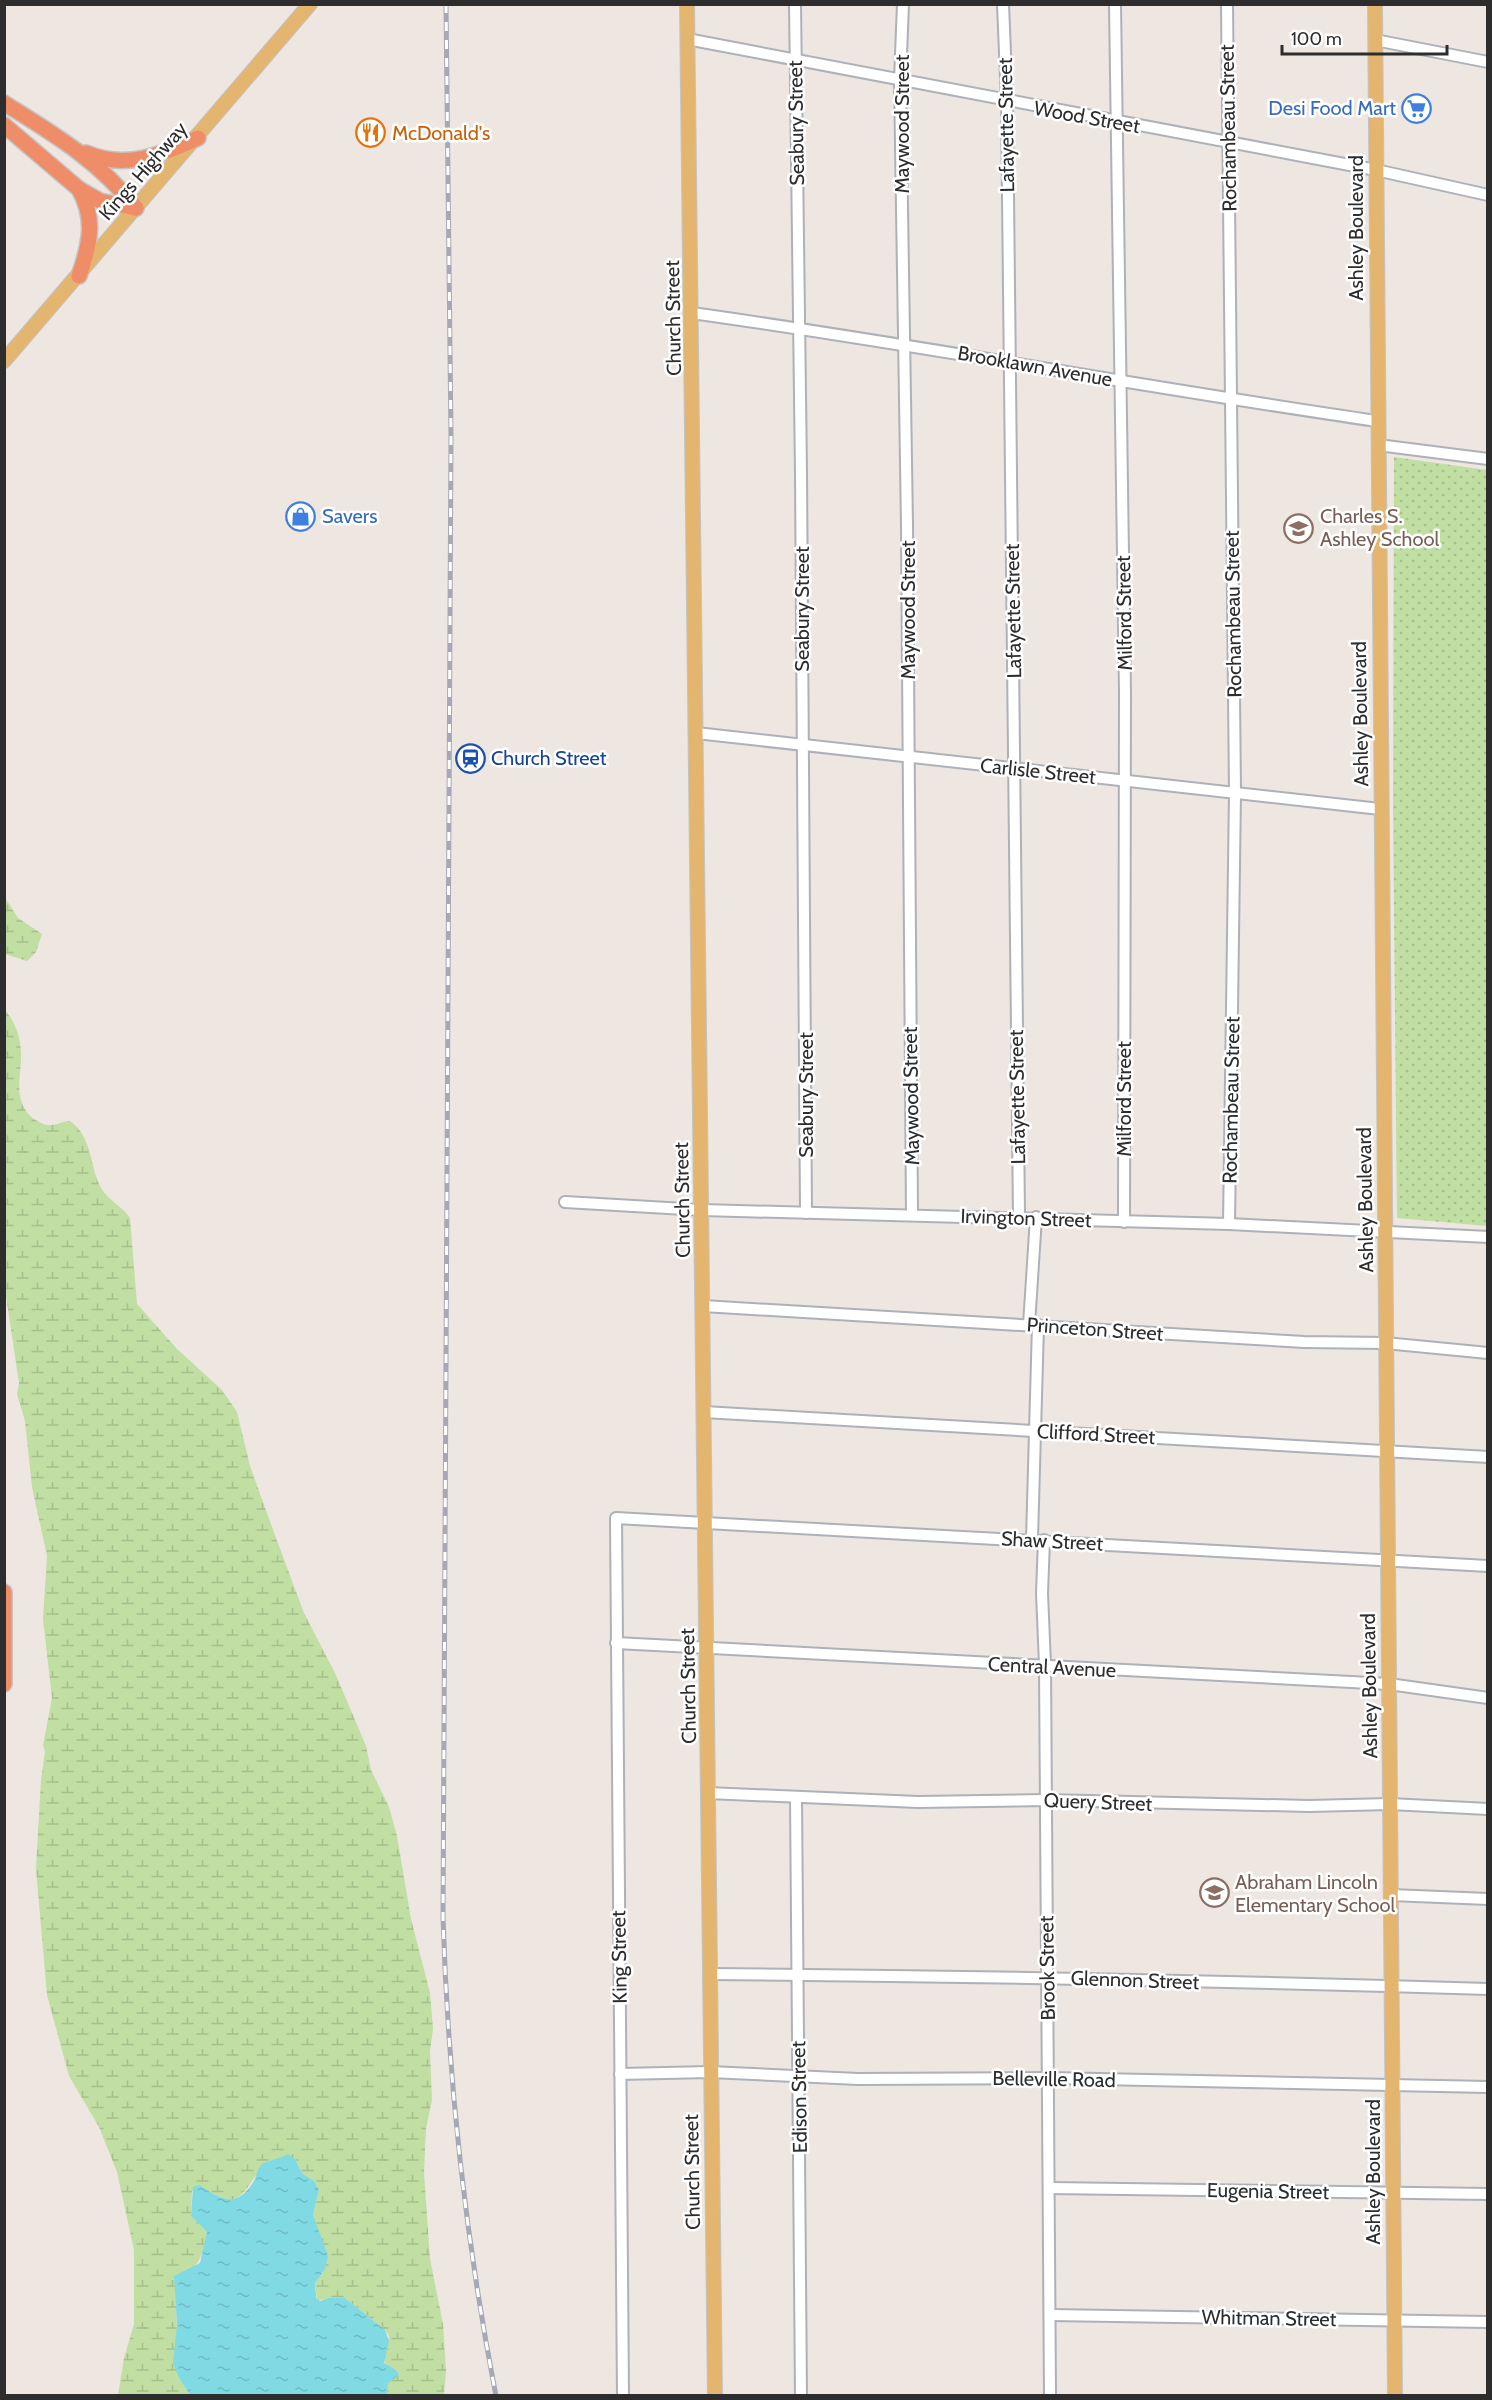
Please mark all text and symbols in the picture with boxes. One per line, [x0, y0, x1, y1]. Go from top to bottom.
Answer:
scale bar [1282, 18, 1447, 56]
text: 100 m [1291, 28, 1342, 50]
street label: Rochambeau Street [1215, 44, 1241, 212]
street label: Maywood Street [890, 54, 914, 193]
street label: Lafayette Street [993, 57, 1019, 193]
street label: Seabury Street [783, 60, 809, 186]
supermarket icon: Desi Food Mart [1401, 92, 1433, 124]
street label: Wood Street [1032, 96, 1142, 138]
place label: Desi Food Mart [1268, 96, 1396, 120]
street label: Kings Highway [94, 117, 192, 225]
restaurant icon: McDonald's [355, 117, 387, 149]
place label: McDonald's [392, 121, 490, 145]
street label: Ashley Boulevard [1344, 155, 1368, 301]
street label: Church Street [660, 260, 686, 376]
street label: Brooklawn Avenue [956, 341, 1114, 391]
shop icon: Savers [285, 500, 317, 532]
place label: Savers [322, 504, 377, 528]
place label: Charles S. Ashley School [1320, 504, 1439, 551]
school or university icon: Charles S. Ashley School [1283, 512, 1315, 544]
street label: Rochambeau Street [1220, 530, 1246, 698]
street label: Maywood Street [896, 540, 920, 679]
street label: Lafayette Street [1000, 543, 1026, 679]
street label: Seabury Street [790, 546, 814, 672]
street label: Milford Street [1111, 555, 1137, 671]
street label: Ashley Boulevard [1347, 641, 1373, 787]
station icon: Church Street [454, 742, 486, 774]
place label: Church Street [491, 746, 607, 770]
street label: Carlisle Street [979, 753, 1097, 789]
street label: Rochambeau Street [1218, 1016, 1244, 1184]
street label: Maywood Street [898, 1026, 924, 1166]
street label: Lafayette Street [1004, 1029, 1030, 1165]
street label: Seabury Street [794, 1032, 818, 1158]
street label: Milford Street [1112, 1041, 1136, 1157]
street label: Ashley Boulevard [1352, 1127, 1378, 1273]
street label: Church Street [669, 1142, 695, 1258]
street label: Irvington Street [960, 1204, 1092, 1232]
street label: Princeton Street [1026, 1312, 1164, 1346]
street label: Clifford Street [1036, 1419, 1156, 1449]
street label: Shaw Street [1000, 1526, 1104, 1556]
street label: Ashley Boulevard [1356, 1613, 1382, 1759]
street label: Church Street [675, 1628, 701, 1744]
street label: Central Avenue [987, 1652, 1117, 1682]
street label: Query Street [1043, 1788, 1153, 1816]
place label: Abraham Lincoln Elementary School [1235, 1870, 1396, 1917]
school or university icon: Abraham Lincoln Elementary School [1198, 1877, 1230, 1909]
street label: King Street [606, 1910, 632, 2004]
street label: Brook Street [1034, 1915, 1060, 2021]
street label: Glennon Street [1070, 1966, 1200, 1994]
street label: Edison Street [786, 2040, 812, 2153]
street label: Belleville Road [992, 2066, 1116, 2092]
street label: Ashley Boulevard [1361, 2099, 1385, 2245]
street label: Church Street [679, 2114, 705, 2230]
street label: Eugenia Street [1207, 2178, 1330, 2204]
street label: Whitman Street [1201, 2305, 1337, 2331]

